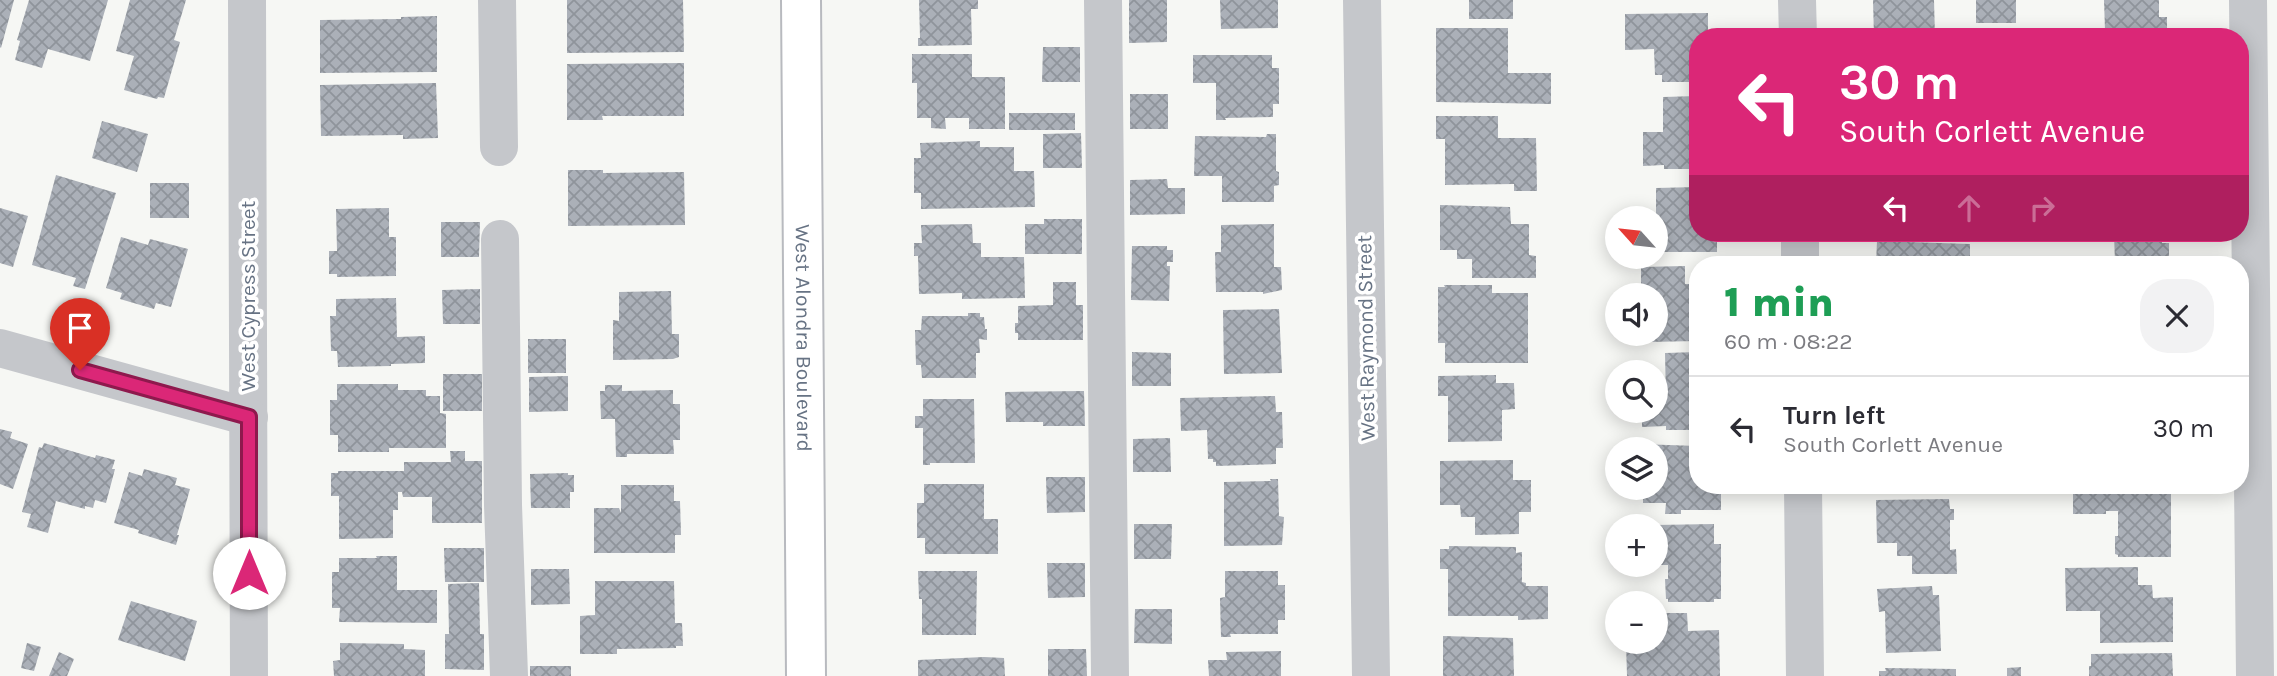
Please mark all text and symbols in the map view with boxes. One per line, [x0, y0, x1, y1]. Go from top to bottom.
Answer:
text: 30 m [1839, 54, 1959, 111]
icon: left [1724, 56, 1815, 147]
text: South Corlett Avenue [1839, 113, 2145, 150]
icon: left [1877, 189, 1915, 227]
icon: ahead [1950, 189, 1988, 227]
icon: right [2023, 189, 2061, 227]
street label: West Cypress Street [236, 200, 260, 391]
north arrow [1605, 206, 1668, 270]
map controls [1605, 206, 1668, 654]
street label: West Alondra Boulevard [791, 224, 816, 452]
street label: West Raymond Street [1352, 235, 1380, 441]
text: 1 min [1724, 277, 1834, 327]
button: close [2140, 279, 2214, 353]
button: sound [1605, 283, 1668, 346]
pin [50, 298, 110, 370]
icon: arrive [61, 309, 99, 347]
text: 60 m · 08:22 [1724, 328, 1853, 355]
button: search [1605, 360, 1668, 423]
text: Turn left [1783, 400, 1885, 431]
icon: left [1724, 410, 1762, 448]
text: 30 m [2153, 413, 2214, 444]
text: South Corlett Avenue [1783, 431, 2003, 458]
button: layers [1605, 437, 1668, 500]
button: + [1605, 514, 1668, 577]
position arrow [212, 536, 286, 610]
button: − [1605, 591, 1668, 654]

